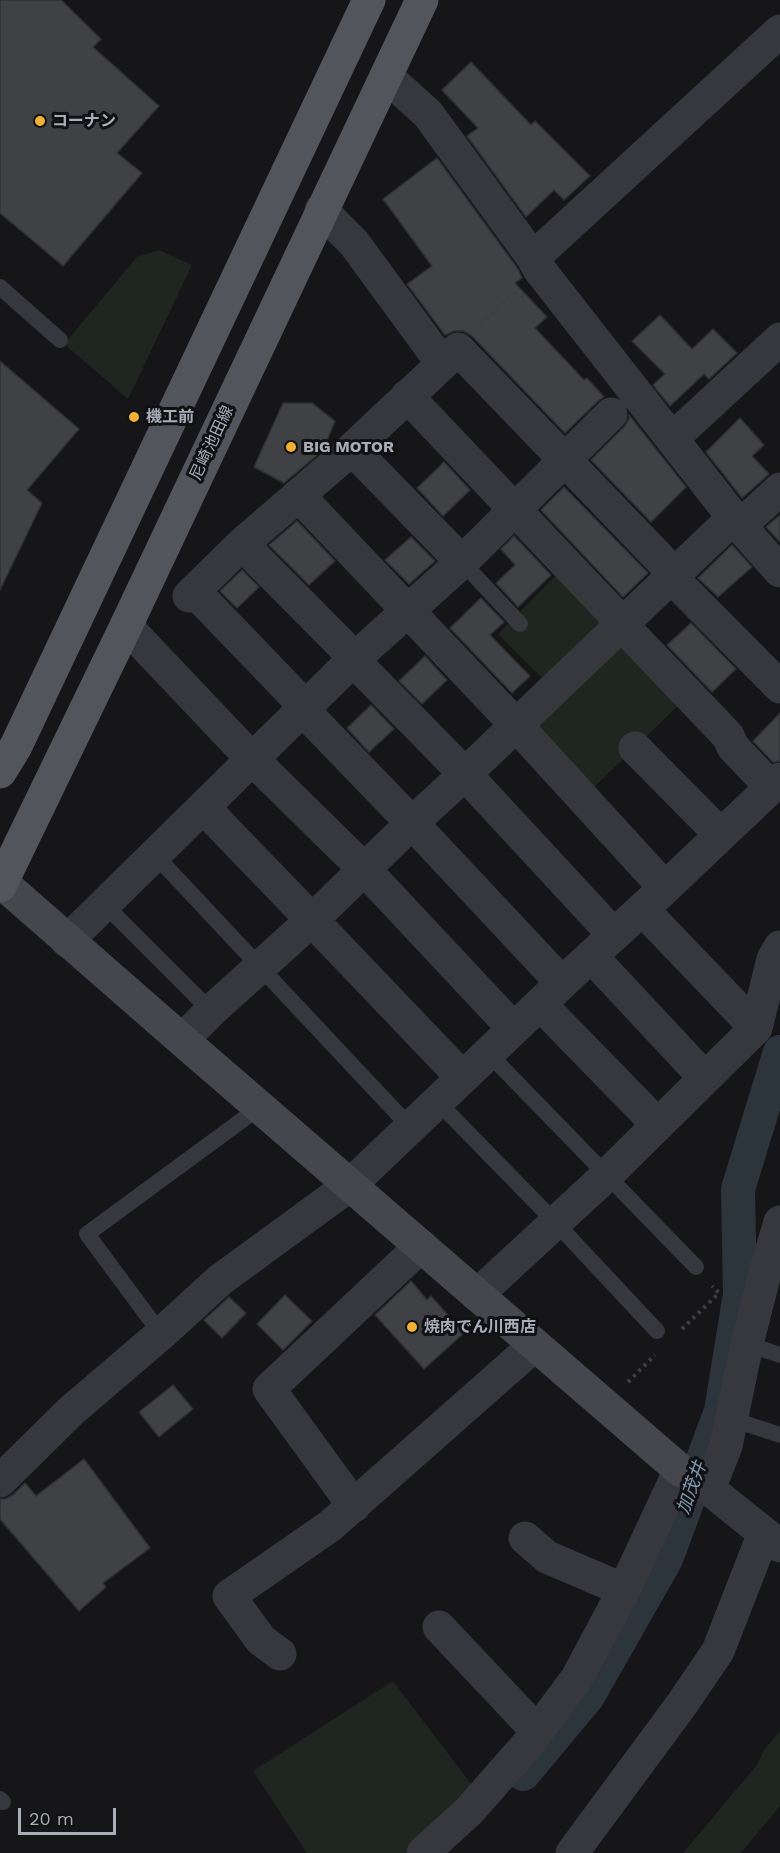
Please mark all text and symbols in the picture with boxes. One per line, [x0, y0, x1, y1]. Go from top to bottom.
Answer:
place label: コーナン [52, 111, 116, 131]
marker: コーナン [33, 114, 47, 128]
street label: 尼崎池田線 [186, 403, 238, 483]
place label: 機工前 [146, 407, 194, 427]
marker: 機工前 [127, 410, 141, 424]
place label: BIG MOTOR [303, 437, 394, 457]
marker: BIG MOTOR [284, 440, 298, 454]
place label: 焼肉でん川西店 [424, 1317, 536, 1337]
marker: 焼肉でん川西店 [405, 1320, 419, 1334]
water label: 加茂井 [673, 1459, 711, 1517]
scale bar [21, 1796, 118, 1834]
text: 20 m [29, 1808, 74, 1829]

